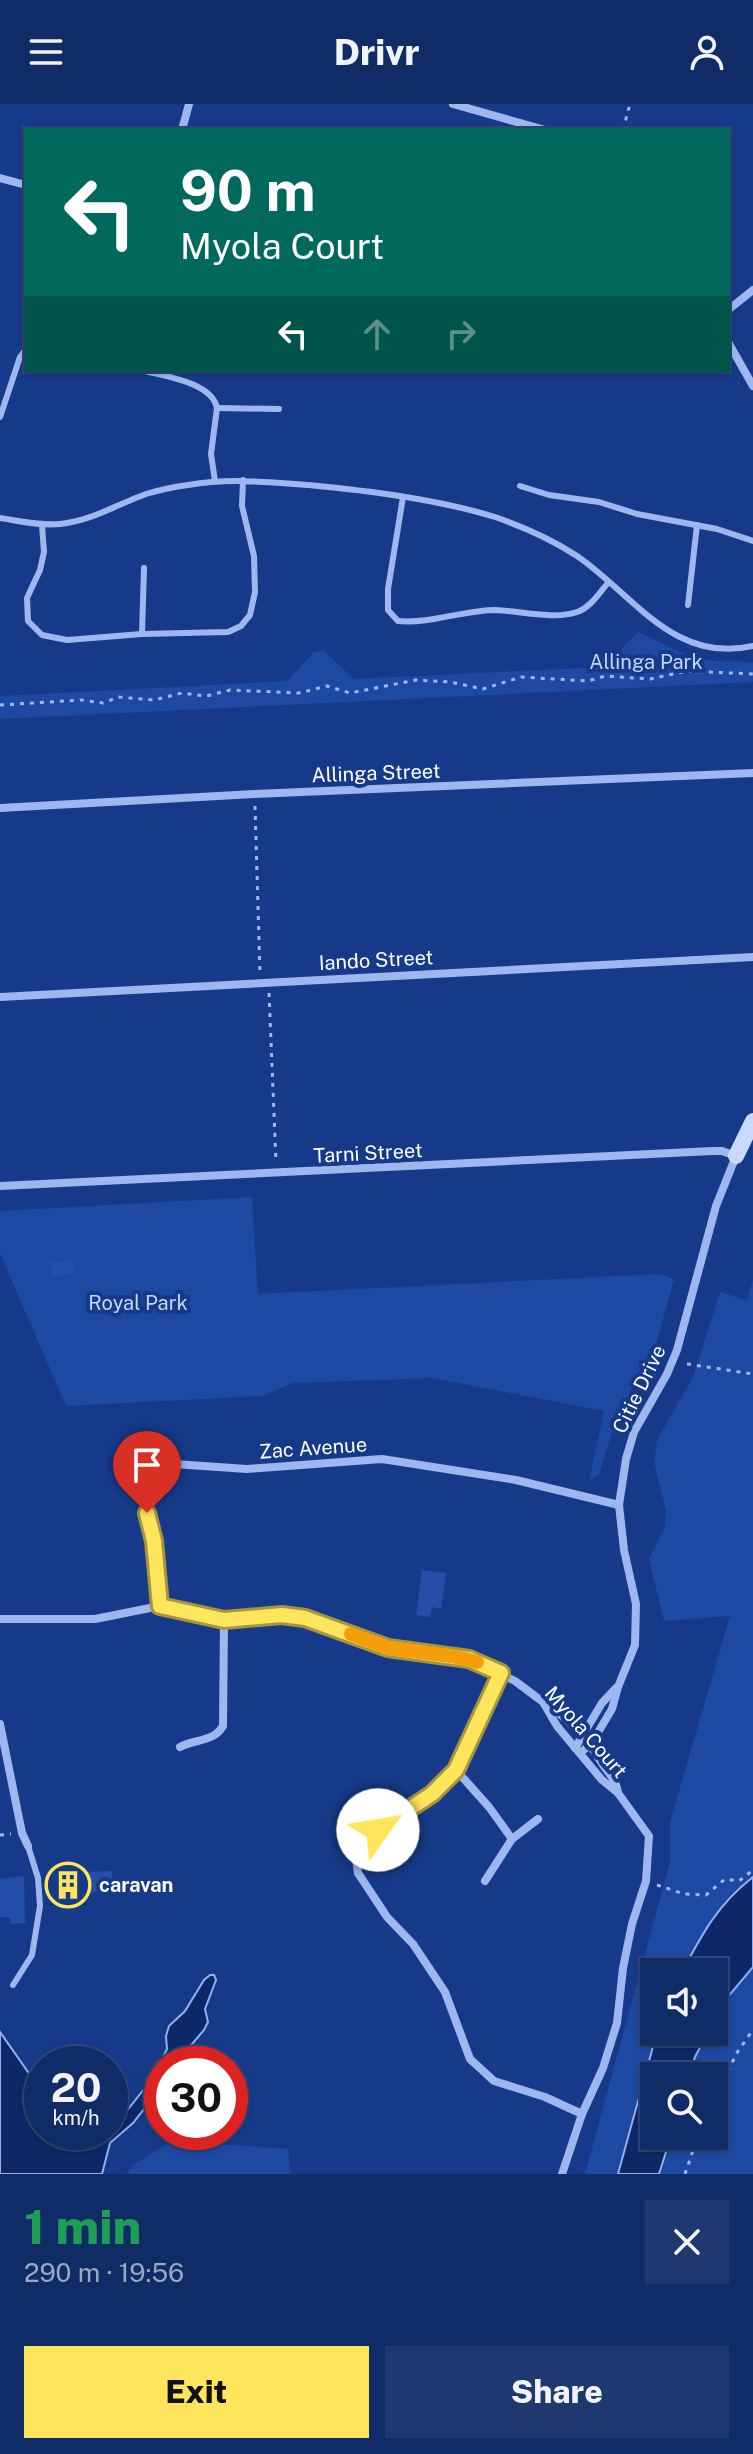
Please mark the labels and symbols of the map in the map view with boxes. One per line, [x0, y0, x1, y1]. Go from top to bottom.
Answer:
park label: Allinga Park [589, 650, 703, 674]
street label: Allinga Street [311, 759, 441, 787]
street label: Iando Street [318, 945, 434, 975]
street label: Tarni Street [313, 1138, 423, 1168]
park label: Royal Park [88, 1291, 188, 1315]
street label: Citie Drive [607, 1341, 671, 1437]
pin [113, 1431, 181, 1513]
street label: Zac Avenue [258, 1432, 368, 1464]
street label: Myola Court [540, 1681, 632, 1783]
position arrow [336, 1788, 420, 1872]
building icon: caravan [44, 1861, 92, 1909]
place label: caravan [99, 1873, 173, 1897]
speed limit sign: 30 [144, 2046, 248, 2150]

